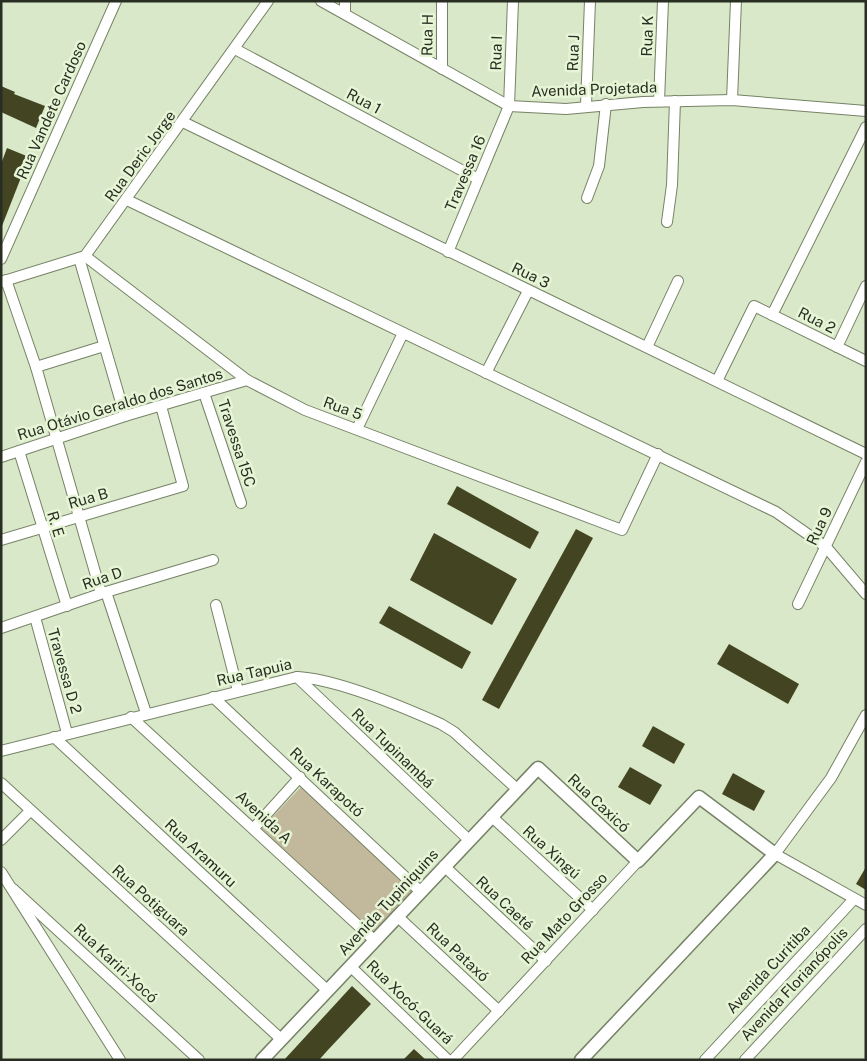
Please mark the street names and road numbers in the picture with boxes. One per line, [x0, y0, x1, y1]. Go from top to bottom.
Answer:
street label: Rua H [418, 14, 436, 56]
street label: Rua K [638, 15, 656, 57]
street label: Rua J [564, 34, 582, 72]
street label: Rua I [487, 35, 505, 71]
street label: Rua Vandete Cardoso [13, 38, 89, 182]
street label: Avenida Projetada [531, 78, 657, 100]
street label: Rua 1 [344, 85, 384, 117]
street label: Rua Deric Jorge [101, 107, 179, 205]
street label: Travessa 16 [441, 133, 489, 213]
street label: Rua 3 [509, 259, 553, 291]
street label: Rua 2 [795, 303, 839, 337]
street label: Rua Otávio Geraldo dos Santos [15, 365, 225, 443]
street label: Rua 5 [321, 393, 365, 423]
street label: Travessa 15C [215, 397, 259, 489]
street label: Rua B [66, 484, 110, 512]
street label: Rua 9 [803, 504, 835, 548]
street label: R. E [44, 509, 68, 539]
street label: Rua D [80, 563, 124, 593]
street label: Travessa D 2 [45, 626, 85, 716]
street label: Rua Tapuia [215, 655, 293, 689]
street label: Rua Tupinambá [348, 705, 438, 791]
street label: Rua Karapotó [287, 744, 367, 820]
street label: Rua Caxicó [565, 770, 633, 836]
street label: Avenida A [233, 787, 295, 847]
street label: Rua Aramuru [162, 816, 240, 890]
street label: Rua Xingú [520, 822, 584, 882]
street label: Avenida Tupiniquins [335, 846, 441, 958]
street label: Rua Potiguara [109, 861, 193, 939]
street label: Rua Mato Grosso [517, 869, 611, 967]
street label: Rua Caeté [473, 872, 537, 934]
street label: Rua Pataxó [423, 919, 493, 985]
street label: Rua Kariri-Xocó [71, 920, 161, 1006]
street label: Avenida Curitiba [723, 921, 813, 1017]
street label: Avenida Florianópolis [737, 924, 851, 1044]
street label: Rua Xocó-Guará [363, 957, 457, 1047]

